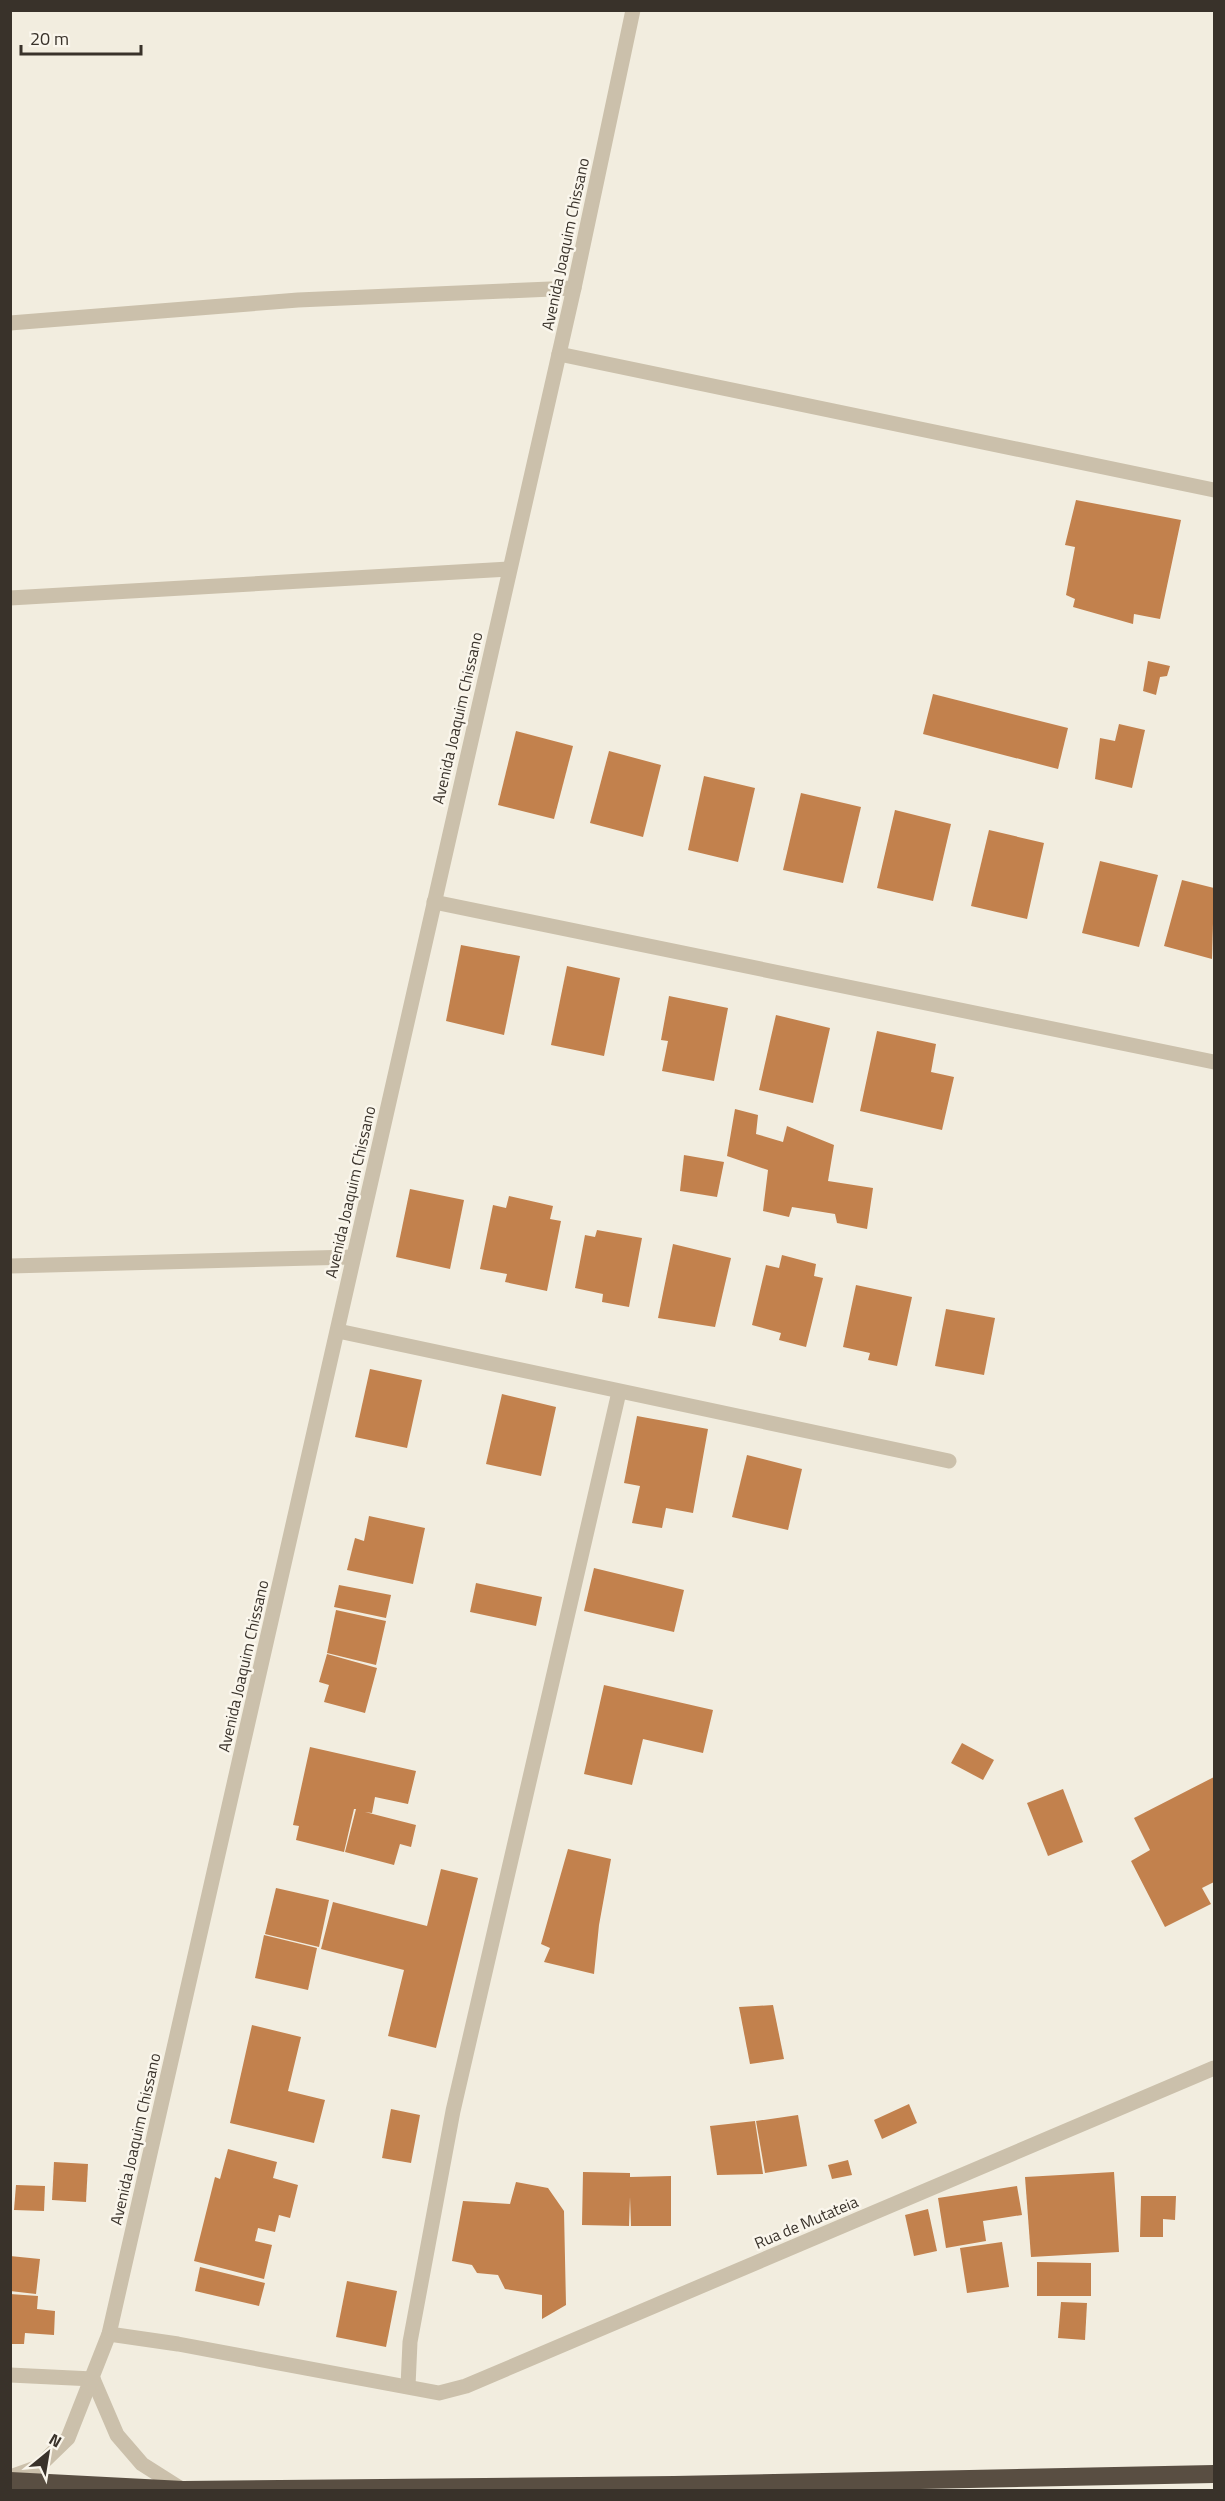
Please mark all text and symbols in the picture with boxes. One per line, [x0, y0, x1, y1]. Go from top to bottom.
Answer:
scale bar [21, 18, 141, 56]
text: 20 m [30, 25, 69, 52]
street label: Avenida Joaquim Chissano [535, 155, 595, 333]
street label: Avenida Joaquim Chissano [426, 630, 488, 806]
street label: Avenida Joaquim Chissano [319, 1104, 381, 1280]
street label: Avenida Joaquim Chissano [212, 1578, 274, 1754]
street label: Avenida Joaquim Chissano [104, 2051, 166, 2227]
street label: Rua de Mutateia [750, 2189, 862, 2255]
north arrow [18, 2423, 78, 2483]
text: N [45, 2427, 66, 2453]

